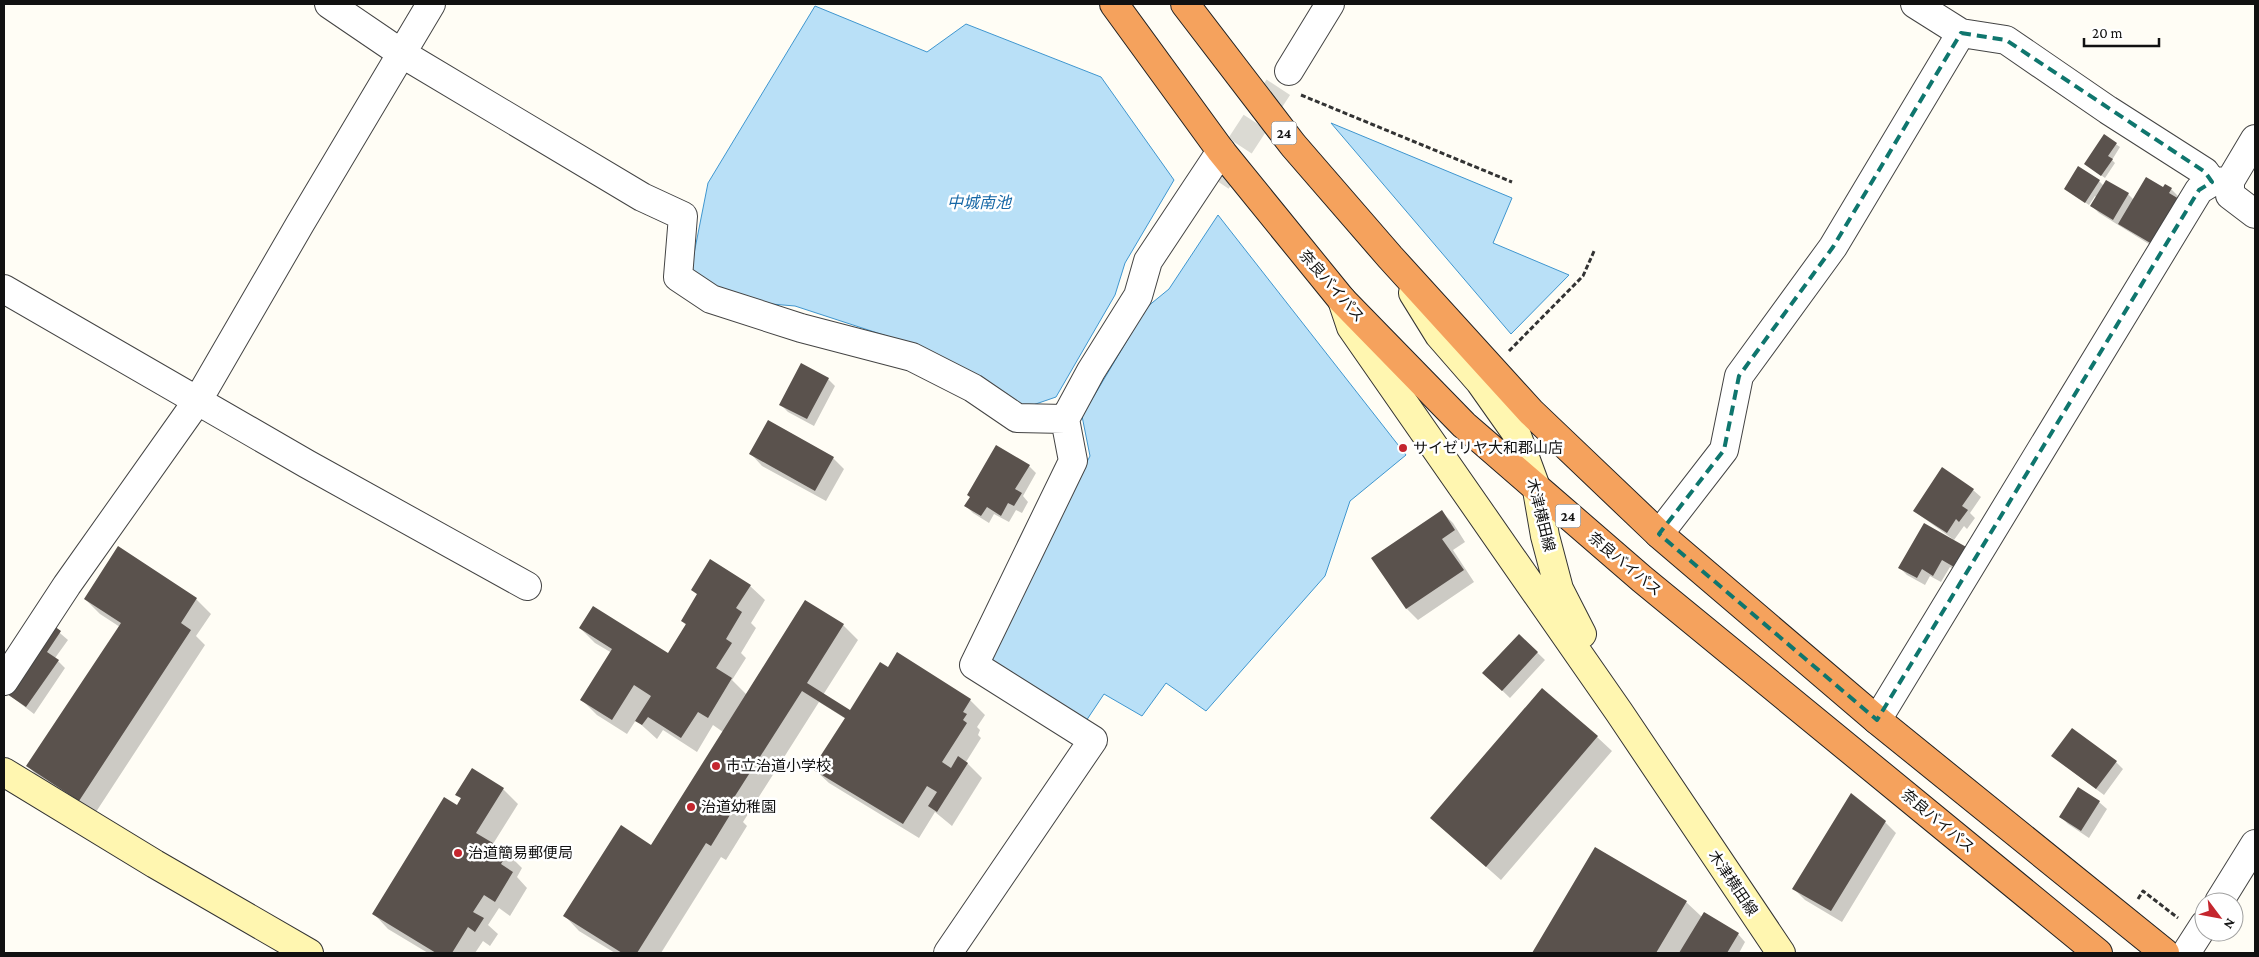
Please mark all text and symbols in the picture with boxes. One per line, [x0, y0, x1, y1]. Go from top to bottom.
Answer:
scale bar [2084, 15, 2159, 47]
text: 20 m [2092, 25, 2123, 41]
road number: 24 [1272, 122, 1296, 144]
water label: 中城南池 [947, 194, 1013, 211]
street label: 奈良バイパス [1297, 247, 1367, 325]
place label: サイゼリヤ大和郡山店 [1413, 440, 1563, 456]
marker: サイゼリヤ大和郡山店 [1397, 442, 1409, 454]
street label: 木津横田線 [1524, 477, 1558, 553]
road number: 24 [1556, 504, 1580, 528]
street label: 奈良バイパス [1585, 529, 1665, 599]
place label: 市立治道小学校 [726, 758, 831, 774]
marker: 市立治道小学校 [710, 760, 722, 772]
street label: 奈良バイパス [1898, 786, 1978, 856]
place label: 治道幼稚園 [701, 799, 776, 815]
marker: 治道幼稚園 [685, 801, 697, 813]
place label: 治道簡易郵便局 [468, 845, 573, 861]
marker: 治道簡易郵便局 [452, 847, 464, 859]
street label: 木津横田線 [1705, 847, 1761, 919]
north arrow [2194, 892, 2244, 942]
text: N [2220, 916, 2239, 933]

